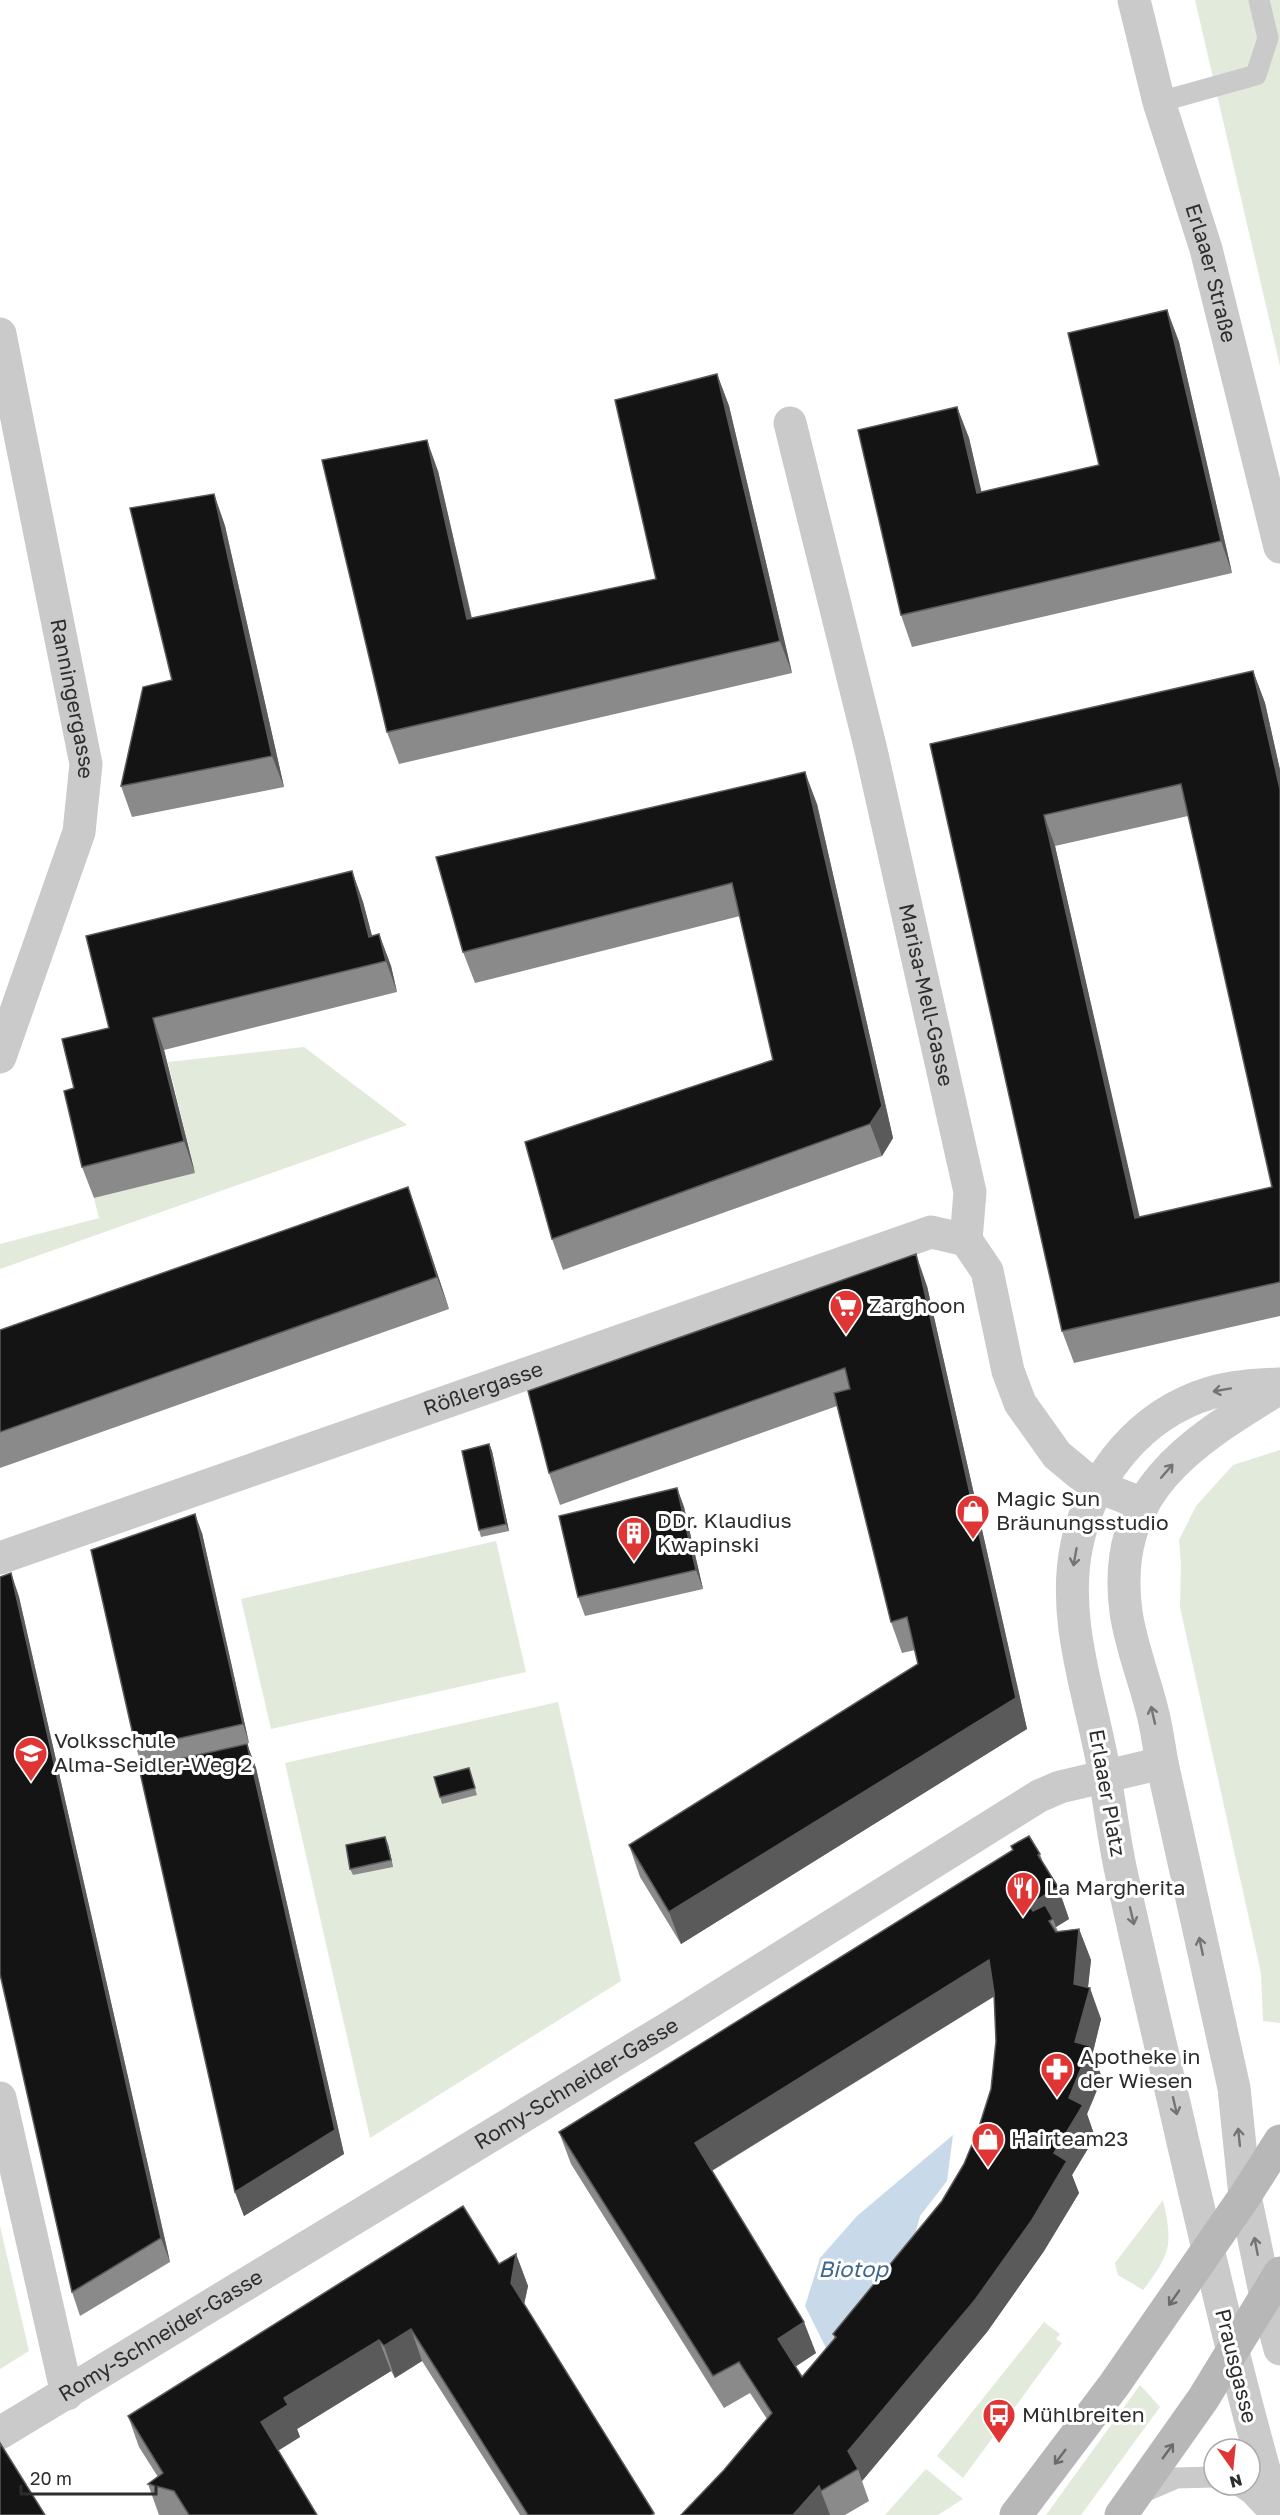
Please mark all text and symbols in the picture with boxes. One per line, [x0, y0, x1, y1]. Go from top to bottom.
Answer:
street label: Erlaaer Straße [1180, 200, 1243, 345]
street label: Ranningergasse [45, 616, 100, 780]
street label: Marisa-Mell-Gasse [894, 901, 960, 1089]
supermarket icon: Zarghoon [828, 1288, 864, 1335]
place label: Zarghoon [869, 1292, 965, 1318]
street label: Rößlergasse [420, 1355, 546, 1421]
one-way arrow [1213, 1385, 1232, 1396]
one-way arrow [1160, 1464, 1174, 1479]
place label: Magic Sun Bräunungsstudio [996, 1485, 1169, 1535]
shop icon: Magic Sun Bräunungsstudio [955, 1493, 991, 1540]
place label: DDr. Klaudius Kwapinski [657, 1507, 792, 1557]
building icon: DDr. Klaudius Kwapinski [616, 1515, 652, 1562]
one-way arrow [1069, 1547, 1080, 1567]
one-way arrow [1146, 1705, 1158, 1724]
place label: Volksschule Alma-Seidler-Weg 2 [54, 1727, 252, 1777]
street label: Erlaaer Platz [1084, 1727, 1132, 1858]
school or university icon: Volksschule Alma-Seidler-Weg 2 [13, 1735, 49, 1782]
restaurant icon: La Margherita [1005, 1870, 1041, 1917]
place label: La Margherita [1046, 1874, 1185, 1900]
one-way arrow [1126, 1906, 1138, 1925]
one-way arrow [1195, 1937, 1207, 1956]
street label: Romy-Schneider-Gasse [469, 2011, 683, 2155]
place label: Apotheke in der Wiesen [1080, 2043, 1201, 2093]
pharmacy icon: Apotheke in der Wiesen [1039, 2051, 1075, 2098]
one-way arrow [1170, 2096, 1181, 2115]
shop icon: Hairteam23 [970, 2121, 1006, 2168]
place label: Hairteam23 [1011, 2125, 1129, 2151]
one-way arrow [1233, 2128, 1244, 2148]
one-way arrow [1250, 2237, 1261, 2257]
water label: Biotop [818, 2255, 889, 2282]
street label: Romy-Schneider-Gasse [53, 2263, 267, 2406]
one-way arrow [1168, 2290, 1180, 2306]
street label: Prausgasse [1210, 2306, 1264, 2425]
bus stop icon: Mühlbreiten [981, 2397, 1017, 2444]
place label: Mühlbreiten [1022, 2401, 1145, 2427]
north arrow [1202, 2437, 1262, 2497]
one-way arrow [1162, 2443, 1174, 2459]
one-way arrow [1054, 2448, 1067, 2464]
scale bar [21, 2458, 156, 2496]
text: 20 m [30, 2467, 72, 2489]
text: N [1227, 2470, 1244, 2493]

